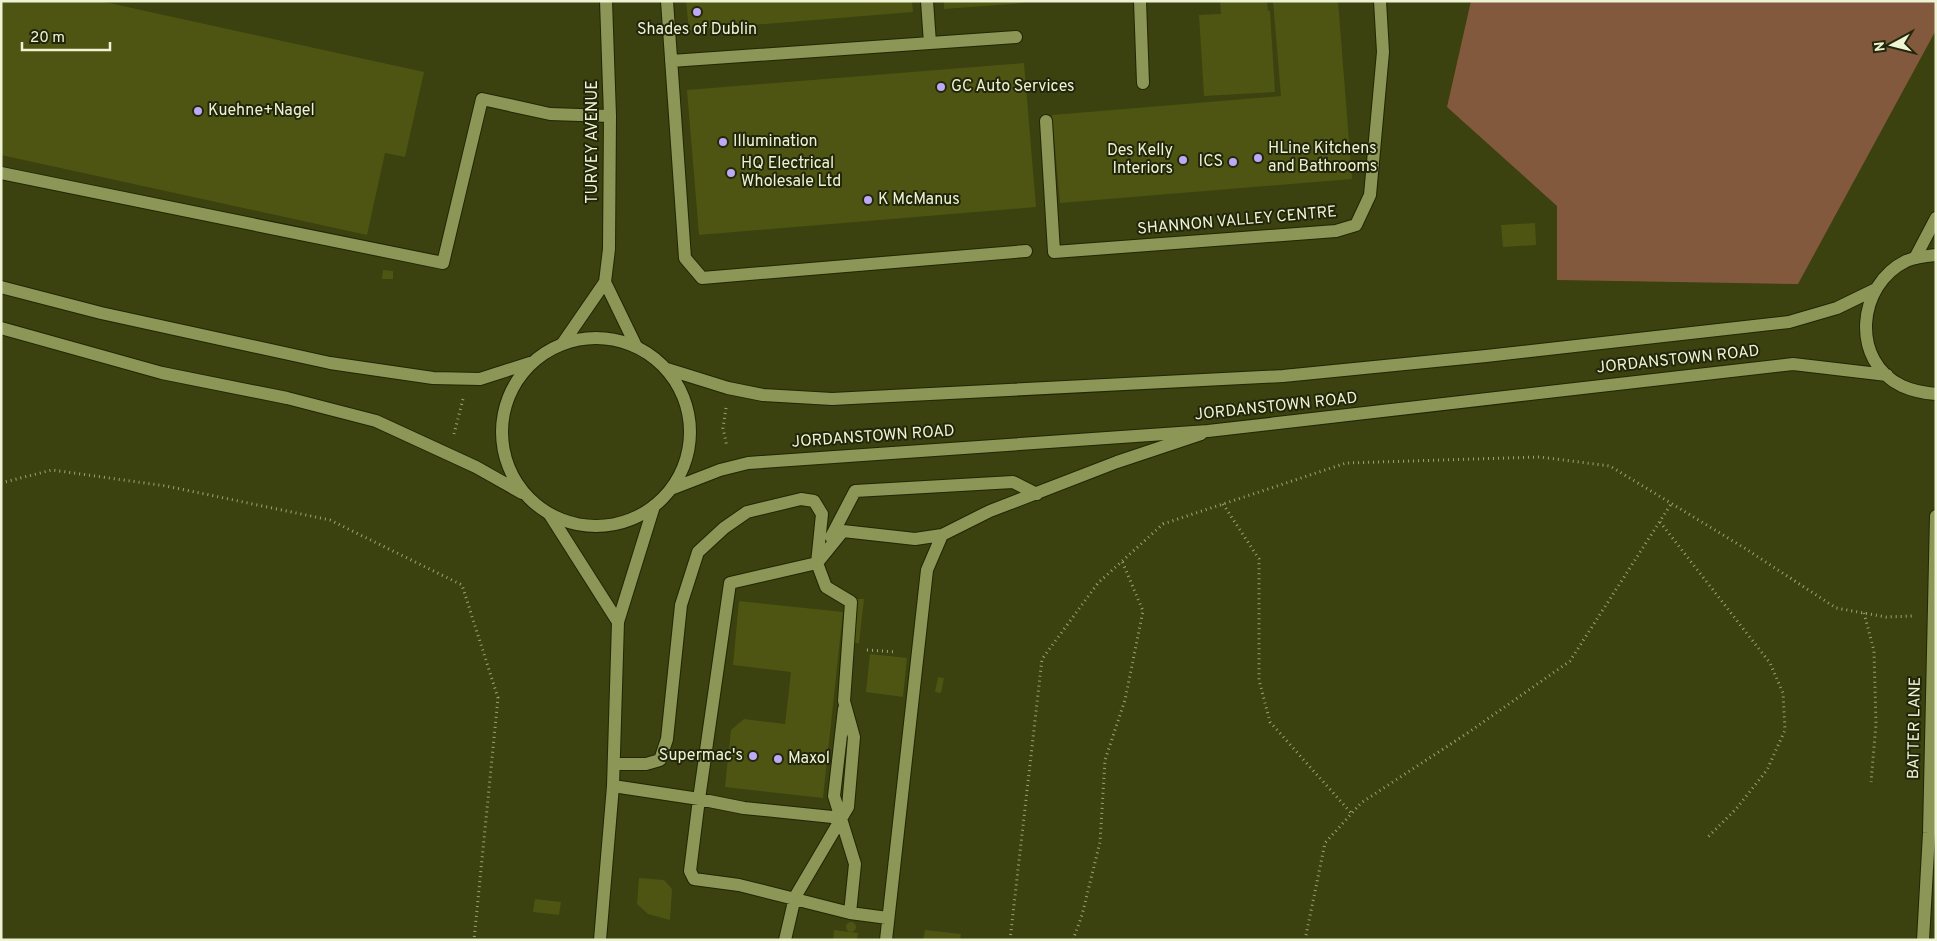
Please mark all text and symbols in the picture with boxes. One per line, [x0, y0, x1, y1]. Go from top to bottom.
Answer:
marker: Shades of Dublin [691, 6, 703, 18]
scale bar [22, 20, 110, 52]
place label: Shades of Dublin [637, 20, 757, 40]
north arrow [1867, 20, 1917, 70]
text: 20 m [30, 29, 65, 48]
text: N [1872, 40, 1890, 52]
place label: GC Auto Services [951, 77, 1075, 97]
street label: TURVEY AVENUE [583, 80, 603, 204]
marker: GC Auto Services [935, 81, 947, 93]
place label: Kuehne+Nagel [208, 101, 315, 121]
marker: Kuehne+Nagel [192, 105, 204, 117]
place label: Illumination [733, 132, 818, 152]
marker: Illumination [717, 136, 729, 148]
place label: HLine Kitchens and Bathrooms [1268, 139, 1377, 177]
place label: Des Kelly Interiors [1107, 141, 1173, 179]
place label: ICS [1199, 152, 1223, 172]
marker: HLine Kitchens and Bathrooms [1252, 152, 1264, 164]
place label: HQ Electrical Wholesale Ltd [741, 154, 841, 192]
marker: Des Kelly Interiors [1177, 154, 1189, 166]
marker: ICS [1227, 156, 1239, 168]
marker: HQ Electrical Wholesale Ltd [725, 167, 737, 179]
place label: K McManus [878, 190, 960, 210]
marker: K McManus [862, 194, 874, 206]
street label: SHANNON VALLEY CENTRE [1136, 202, 1338, 240]
street label: JORDANSTOWN ROAD [1596, 342, 1760, 378]
street label: JORDANSTOWN ROAD [1194, 389, 1358, 425]
street label: JORDANSTOWN ROAD [791, 421, 955, 453]
street label: BATTER LANE [1904, 677, 1926, 779]
place label: Supermac's [659, 746, 743, 766]
place label: Maxol [788, 749, 830, 769]
marker: Supermac's [747, 750, 759, 762]
marker: Maxol [772, 753, 784, 765]

